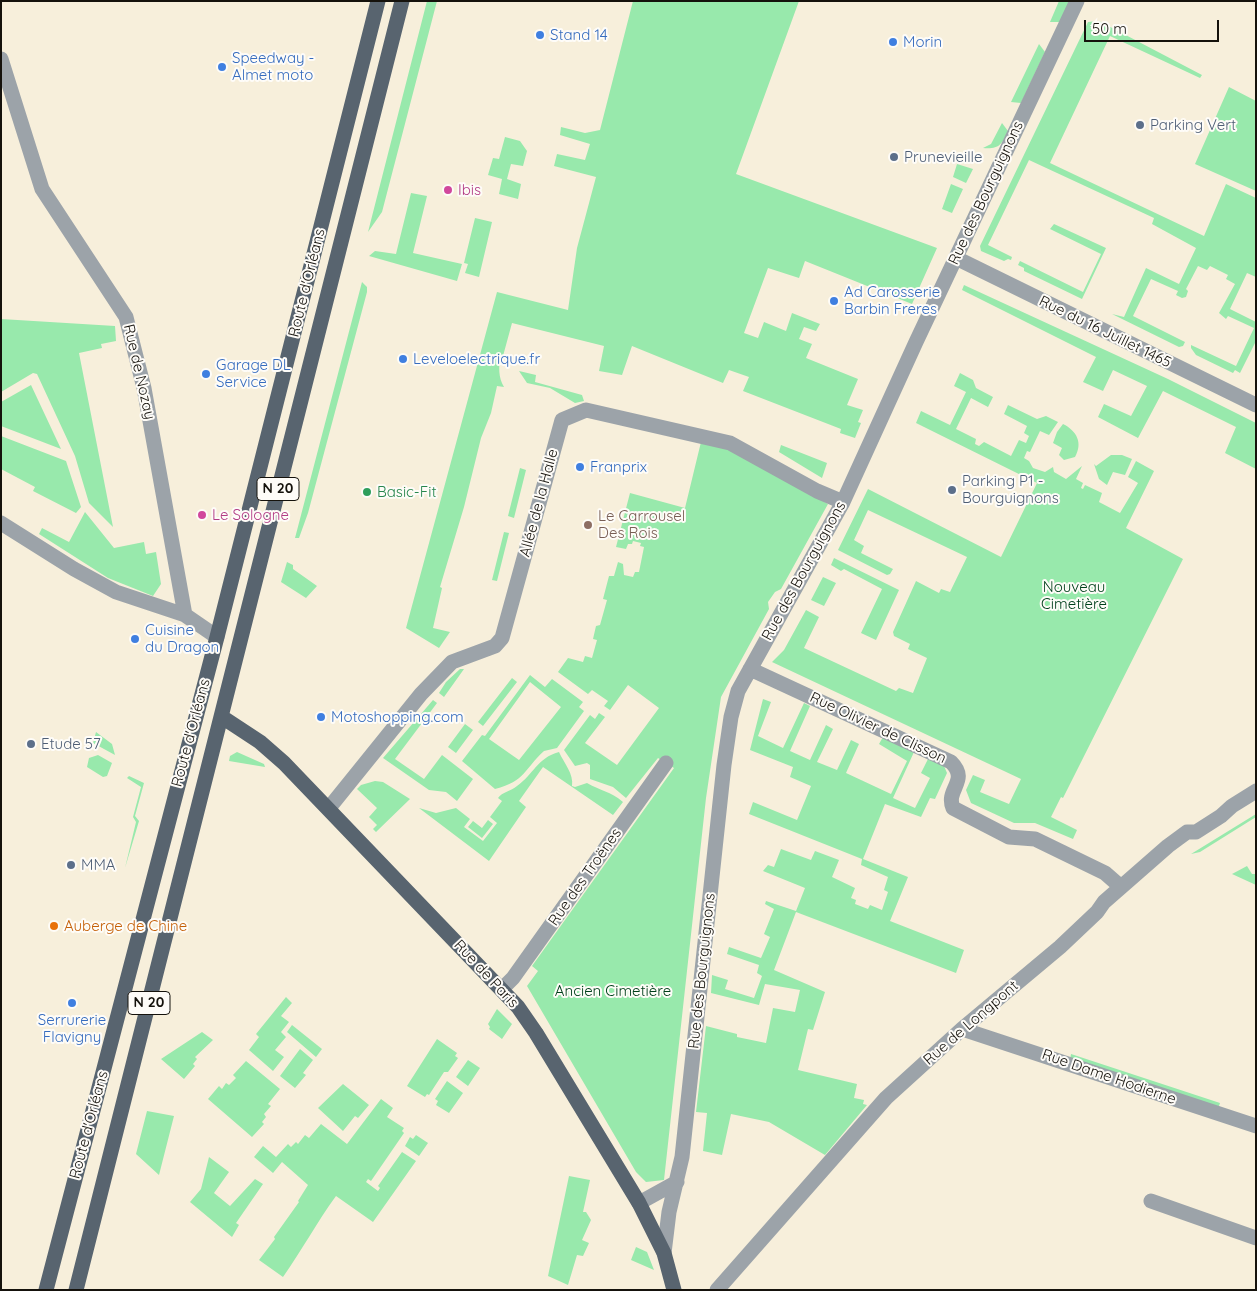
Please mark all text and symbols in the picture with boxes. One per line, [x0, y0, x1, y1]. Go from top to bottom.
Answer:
scale bar [1087, 10, 1222, 42]
text: 50 m [1092, 19, 1127, 38]
place label: Stand 14 [550, 26, 608, 44]
marker: Stand 14 [534, 29, 546, 41]
place label: Morin [903, 33, 942, 51]
marker: Morin [887, 36, 899, 48]
place label: Speedway - Almet moto [232, 49, 314, 84]
marker: Speedway - Almet moto [216, 61, 228, 73]
place label: Parking Vert [1150, 116, 1236, 134]
street label: Rue des Bourguignons [945, 118, 1027, 268]
marker: Parking Vert [1134, 119, 1146, 131]
place label: Prunevieille [904, 148, 982, 166]
marker: Prunevieille [888, 151, 900, 163]
place label: Ibis [458, 181, 481, 199]
marker: Ibis [442, 184, 454, 196]
street label: Route d'Orléans [285, 227, 329, 339]
place label: Ad Carosserie Barbin Freres [844, 283, 940, 318]
street label: Rue du 16 Juillet 1465 [1036, 292, 1174, 372]
marker: Ad Carosserie Barbin Freres [828, 295, 840, 307]
street label: Rue de Nozay [119, 323, 159, 421]
place label: Leveloelectrique.fr [413, 350, 540, 368]
marker: Leveloelectrique.fr [397, 353, 409, 365]
place label: Garage DL Service [216, 356, 291, 391]
marker: Garage DL Service [200, 368, 212, 380]
street label: Allée de la Halle [516, 447, 562, 559]
place label: Franprix [590, 458, 647, 476]
marker: Franprix [574, 461, 586, 473]
place label: Parking P1 - Bourguignons [962, 472, 1059, 507]
road number: N 20 [257, 478, 299, 500]
place label: Basic-Fit [377, 483, 437, 501]
marker: Parking P1 - Bourguignons [946, 484, 958, 496]
marker: Basic-Fit [361, 486, 373, 498]
street label: Rue des Bourguignons [758, 498, 850, 644]
place label: Le Sologne [212, 506, 289, 524]
place label: Le Carrousel Des Rois [598, 507, 685, 542]
marker: Le Sologne [196, 509, 208, 521]
marker: Le Carrousel Des Rois [582, 519, 594, 531]
park label: Nouveau Cimetière [1041, 578, 1107, 613]
place label: Cuisine du Dragon [145, 621, 219, 656]
marker: Cuisine du Dragon [129, 633, 141, 645]
street label: Route d'Orléans [168, 677, 214, 789]
street label: Rue Olivier de Clisson [807, 688, 949, 768]
place label: Motoshopping.com [331, 708, 464, 726]
marker: Motoshopping.com [315, 711, 327, 723]
place label: Etude 57 [41, 735, 101, 753]
marker: Etude 57 [25, 738, 37, 750]
street label: Rue des Troënes [545, 825, 625, 929]
place label: MMA [81, 856, 116, 874]
marker: MMA [65, 859, 77, 871]
street label: Rue des Bourguignons [685, 892, 719, 1050]
place label: Auberge de Chine [64, 917, 187, 935]
marker: Auberge de Chine [48, 920, 60, 932]
street label: Rue de Paris [450, 936, 522, 1012]
street label: Rue de Longpont [920, 977, 1022, 1069]
park label: Ancien Cimetière [555, 982, 671, 1000]
road number: N 20 [128, 991, 170, 1014]
marker: Serrurerie Flavigny [66, 997, 78, 1009]
place label: Serrurerie Flavigny [38, 1011, 106, 1046]
street label: Rue Dame Hodierne [1040, 1046, 1178, 1108]
street label: Route d'Orléans [66, 1069, 112, 1181]

